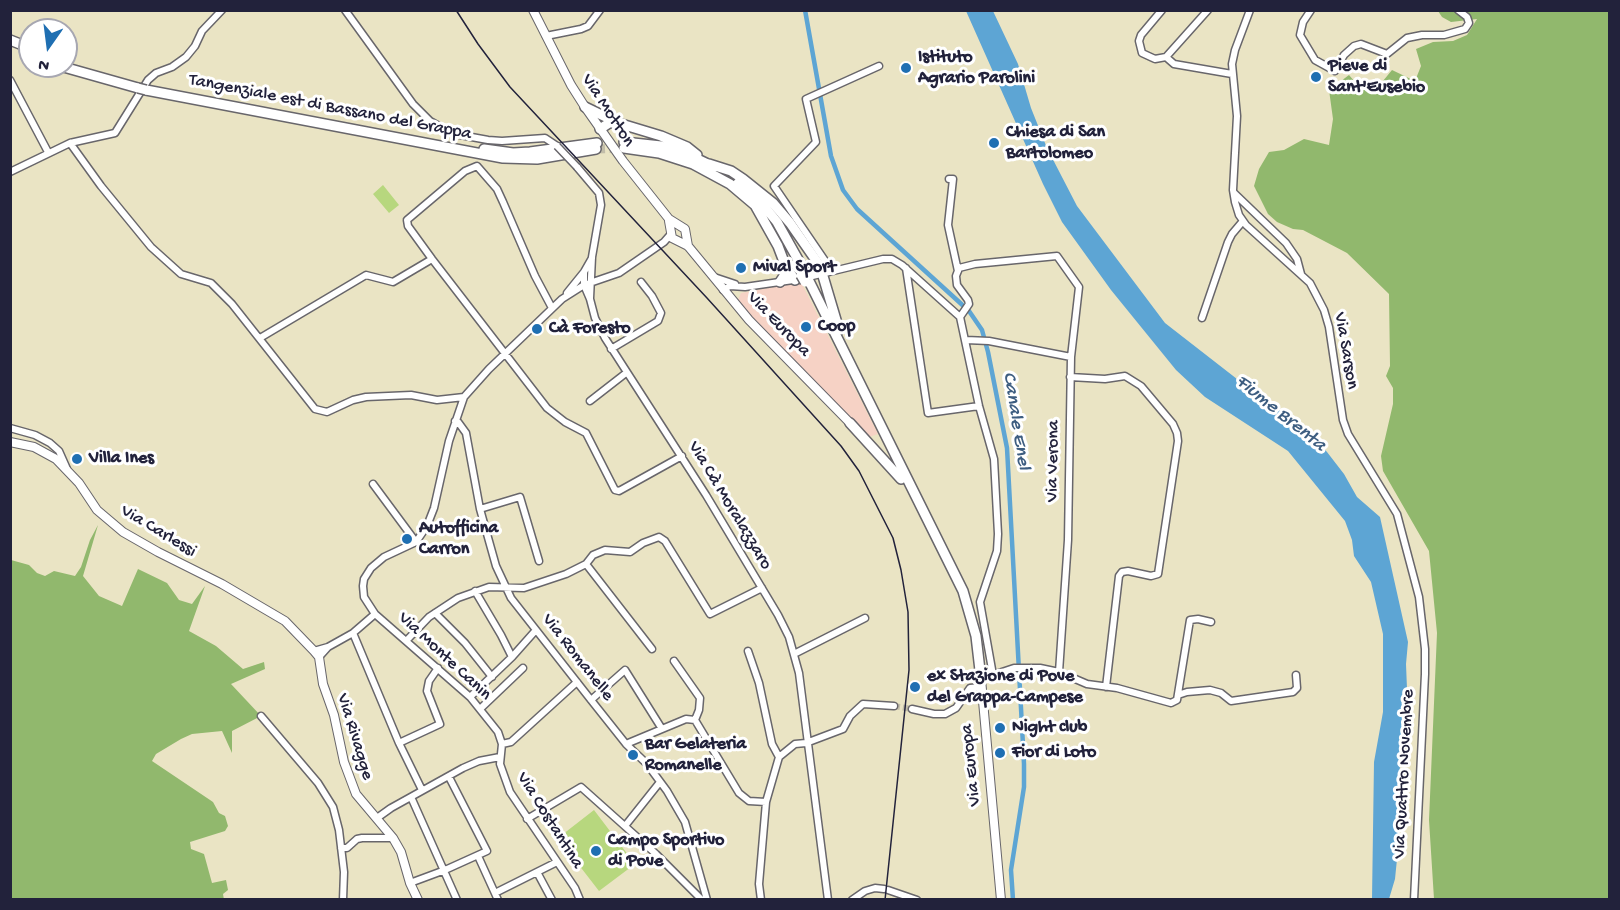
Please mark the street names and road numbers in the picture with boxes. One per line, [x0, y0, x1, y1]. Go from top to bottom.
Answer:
street label: Tangenziale est di Bassano del Grappa [187, 70, 473, 146]
street label: Via Motton [575, 70, 639, 152]
street label: Via Europa [742, 288, 814, 362]
street label: Via Sarson [1328, 311, 1362, 391]
street label: Via Verona [1042, 420, 1066, 502]
street label: Via Cà Moralazzaro [682, 438, 776, 574]
street label: Via Carlessi [116, 501, 200, 563]
street label: Via Monte Canin [393, 608, 495, 706]
street label: Via Romanelle [536, 610, 618, 706]
street label: Via Quattro Novembre [1390, 689, 1420, 859]
street label: Via Rivagge [331, 691, 377, 783]
street label: Via Europa [957, 723, 987, 807]
street label: Via Costantina [511, 769, 587, 873]

